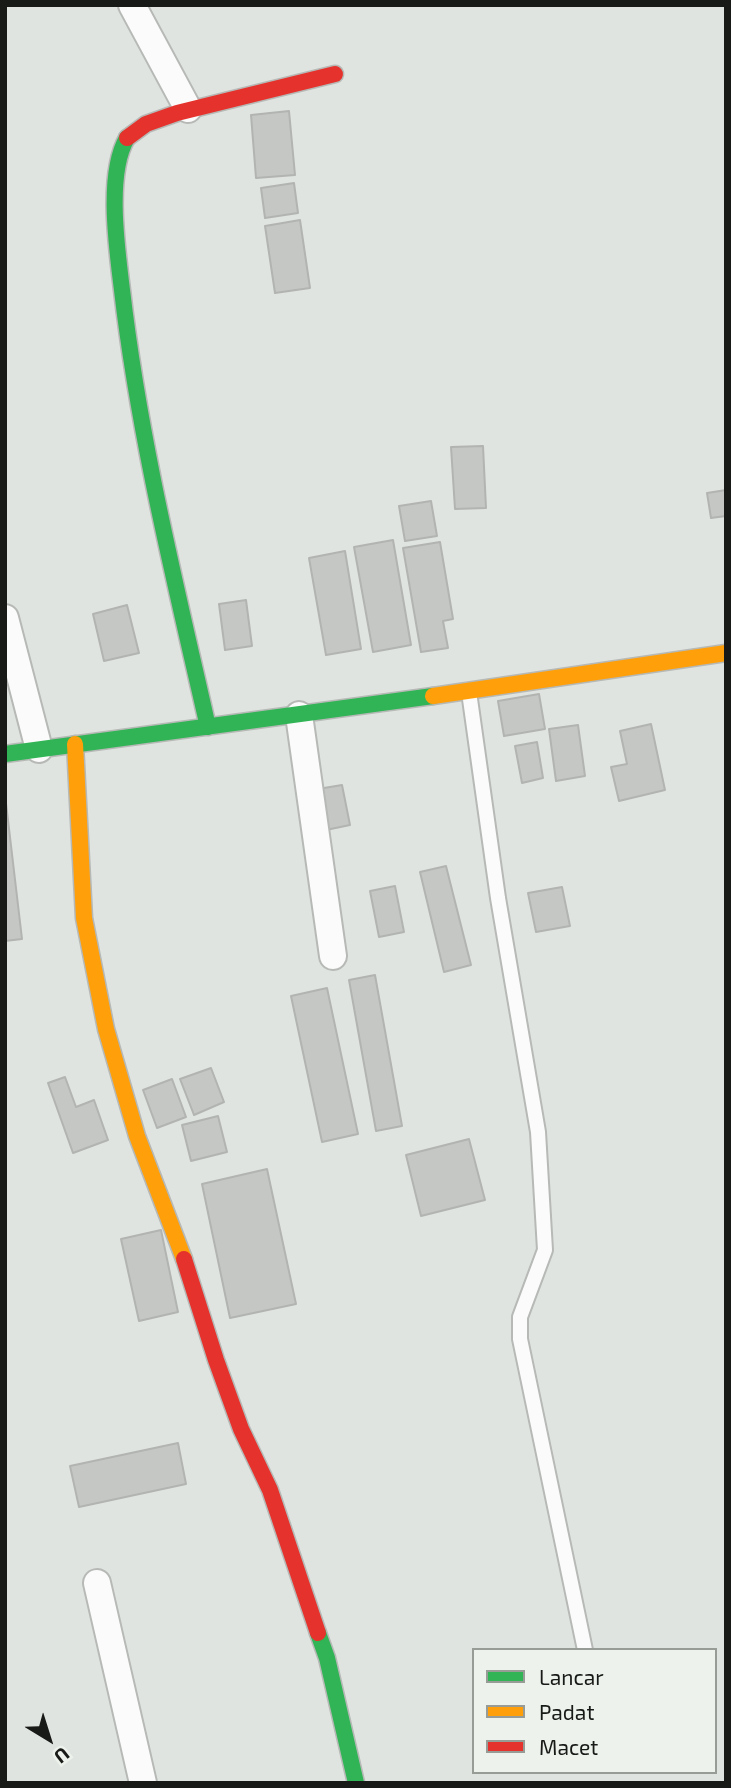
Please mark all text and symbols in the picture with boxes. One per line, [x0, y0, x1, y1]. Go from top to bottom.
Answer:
legend [472, 1648, 717, 1774]
text: Lancar [539, 1664, 604, 1689]
text: Padat [539, 1699, 594, 1724]
north arrow [14, 1704, 84, 1774]
text: Macet [539, 1734, 598, 1759]
text: U [50, 1743, 74, 1769]

